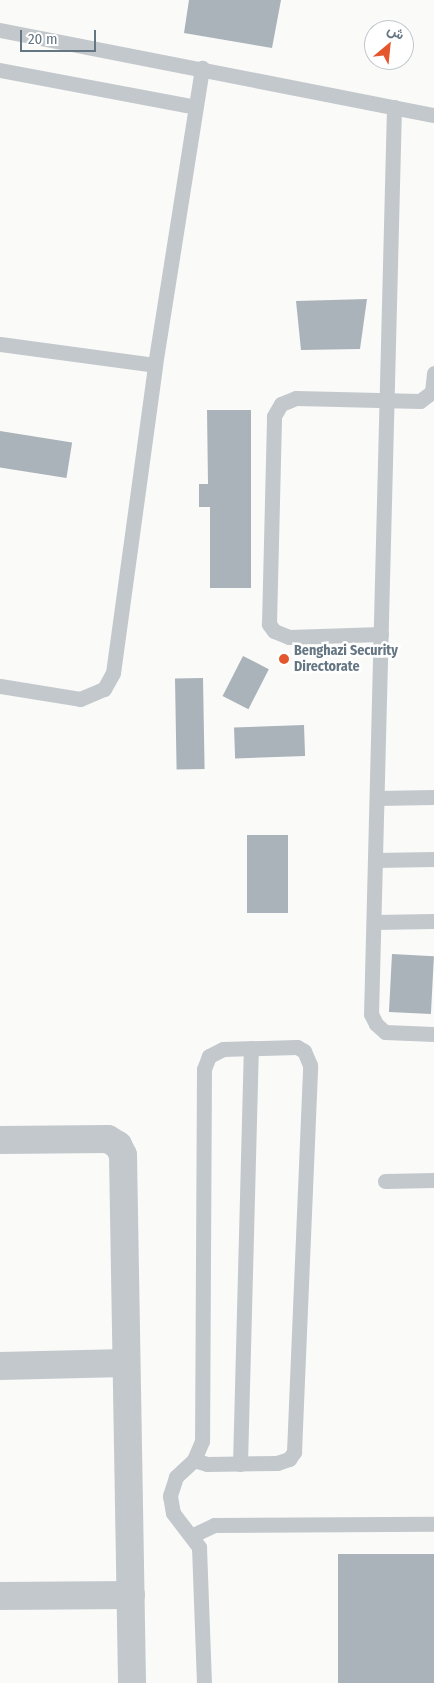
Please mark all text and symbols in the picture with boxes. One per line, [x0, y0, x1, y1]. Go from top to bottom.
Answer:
scale bar [22, 20, 99, 52]
north arrow [364, 20, 414, 70]
text: ش [384, 21, 407, 44]
text: 20 m [28, 30, 58, 48]
place label: Benghazi Security Directorate [294, 643, 398, 676]
marker: Benghazi Security Directorate [278, 653, 290, 665]

